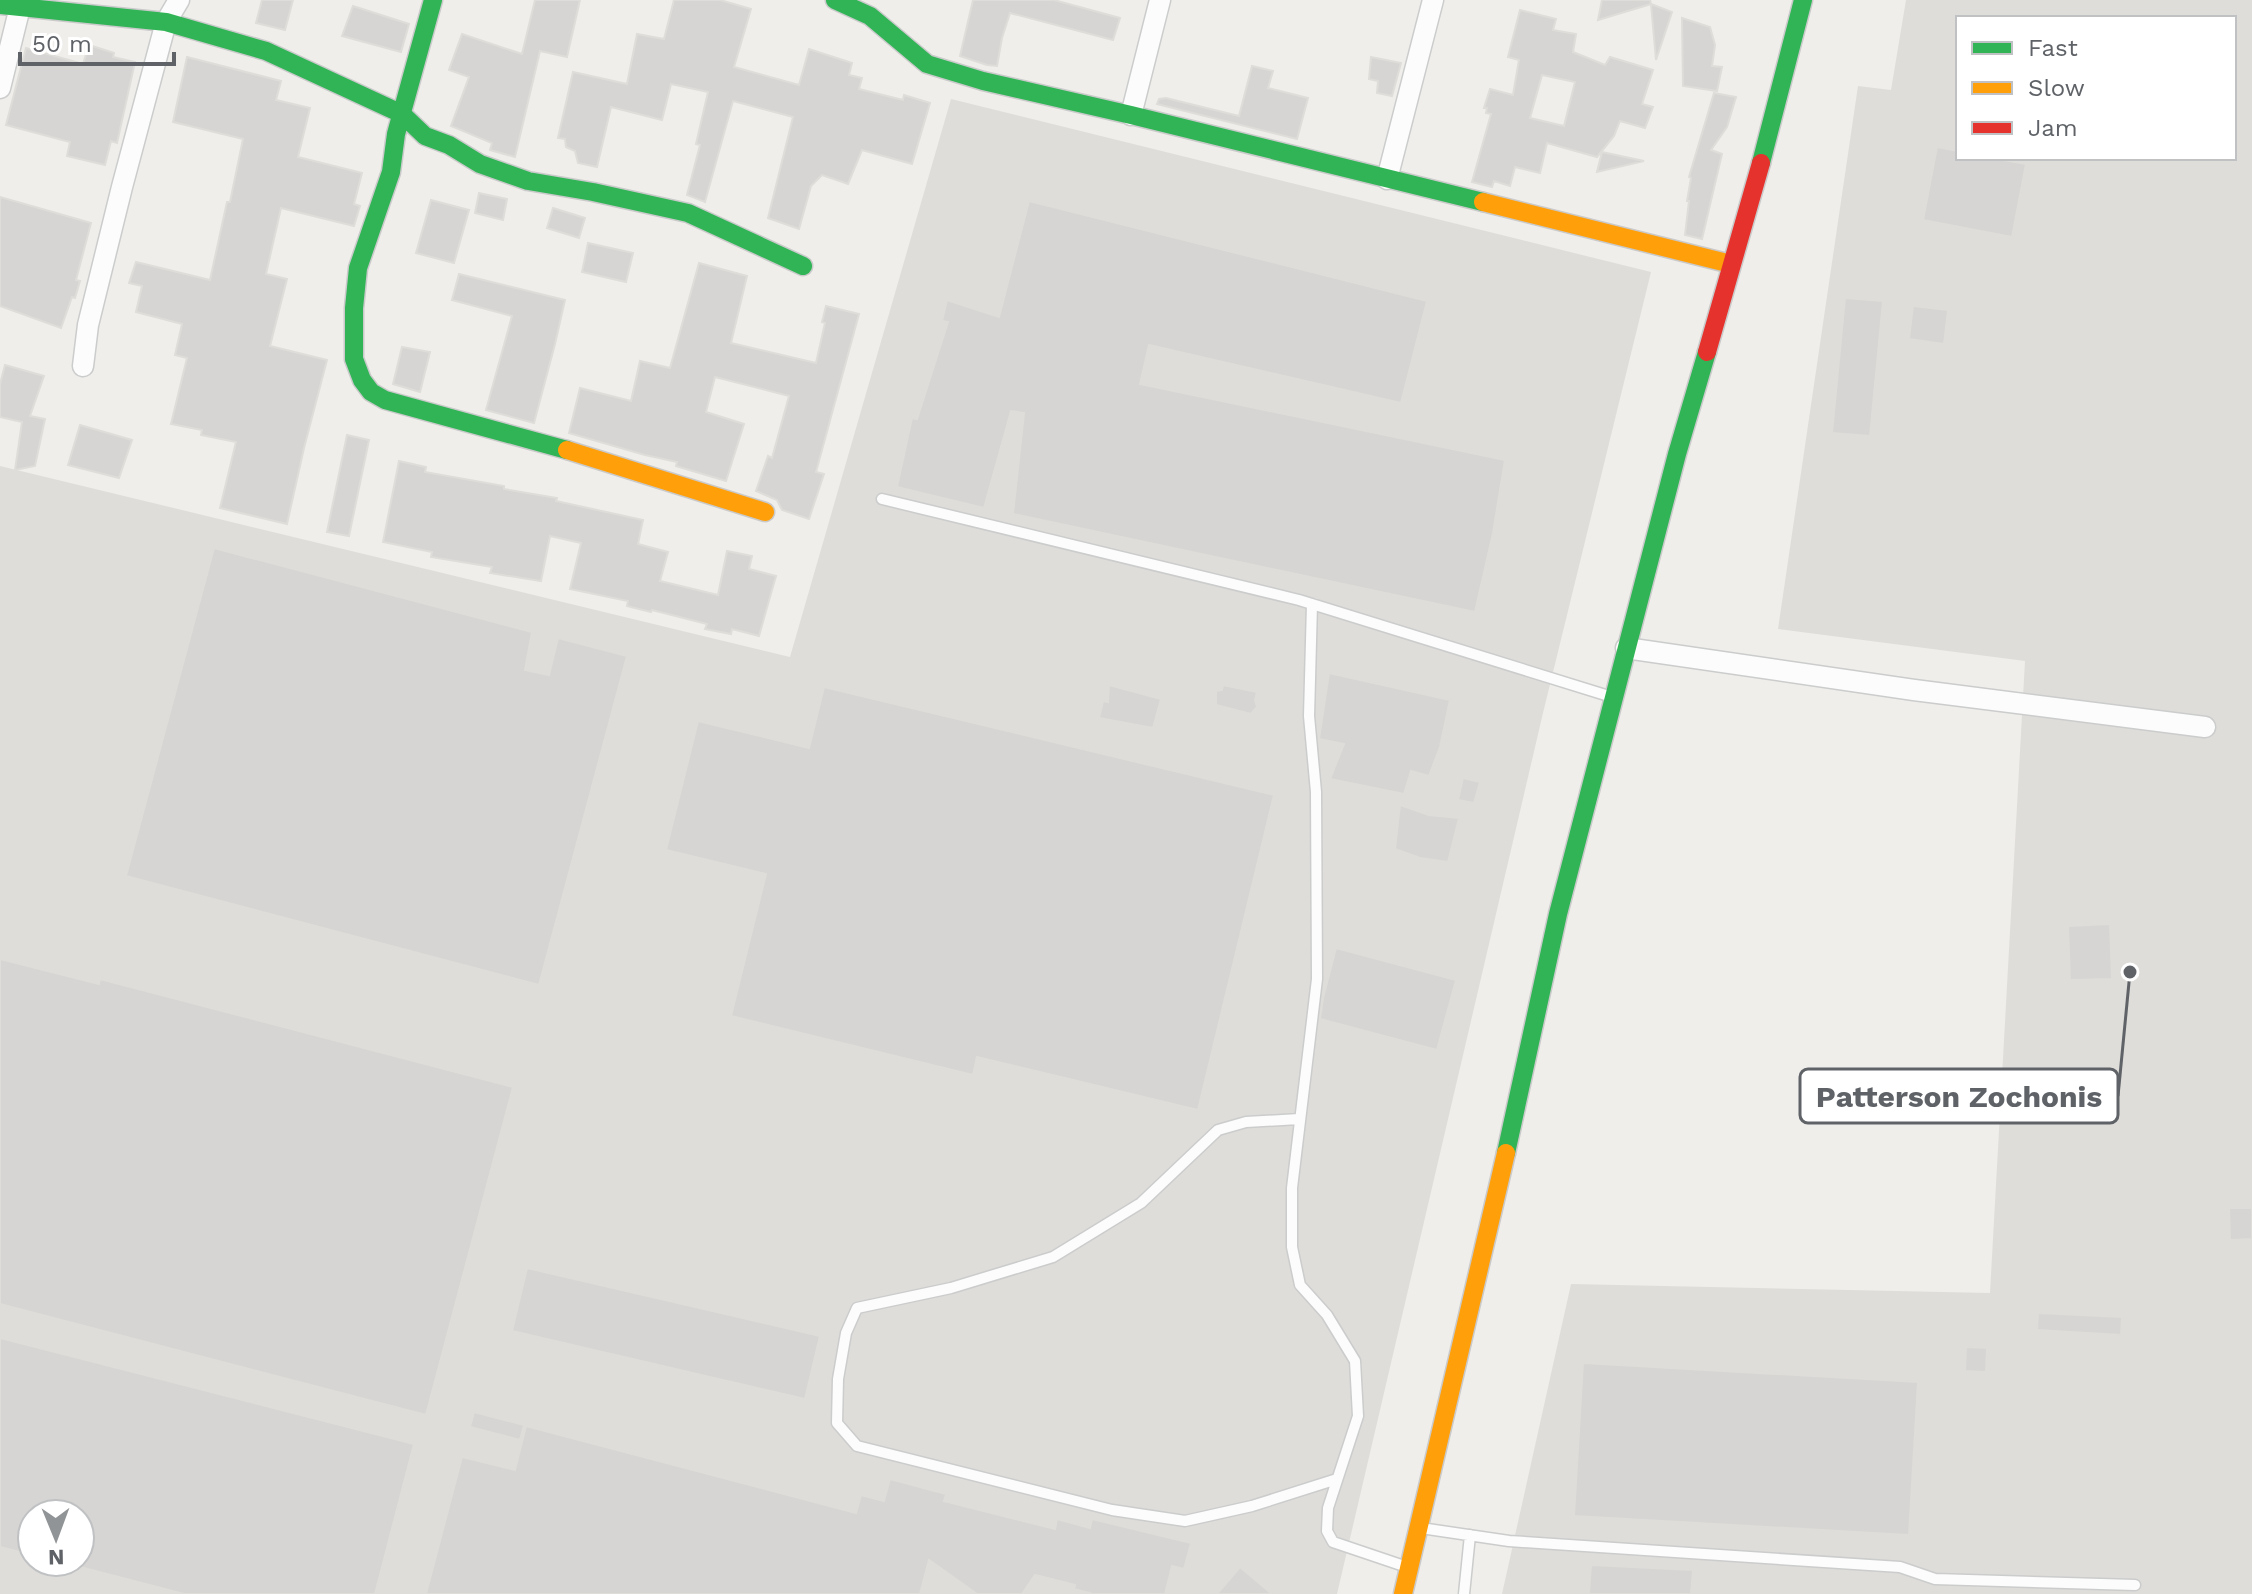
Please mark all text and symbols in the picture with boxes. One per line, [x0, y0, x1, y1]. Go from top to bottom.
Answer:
scale bar [20, 16, 174, 66]
legend [1956, 16, 2236, 160]
text: 50 m [32, 30, 92, 58]
text: Fast [2028, 34, 2078, 62]
text: Slow [2028, 74, 2085, 102]
text: Jam [2028, 114, 2078, 142]
callout: Patterson Zochonis [1800, 1069, 2118, 1123]
text: Patterson Zochonis [1816, 1079, 2102, 1114]
north arrow [16, 1498, 96, 1578]
text: N [48, 1545, 65, 1570]

